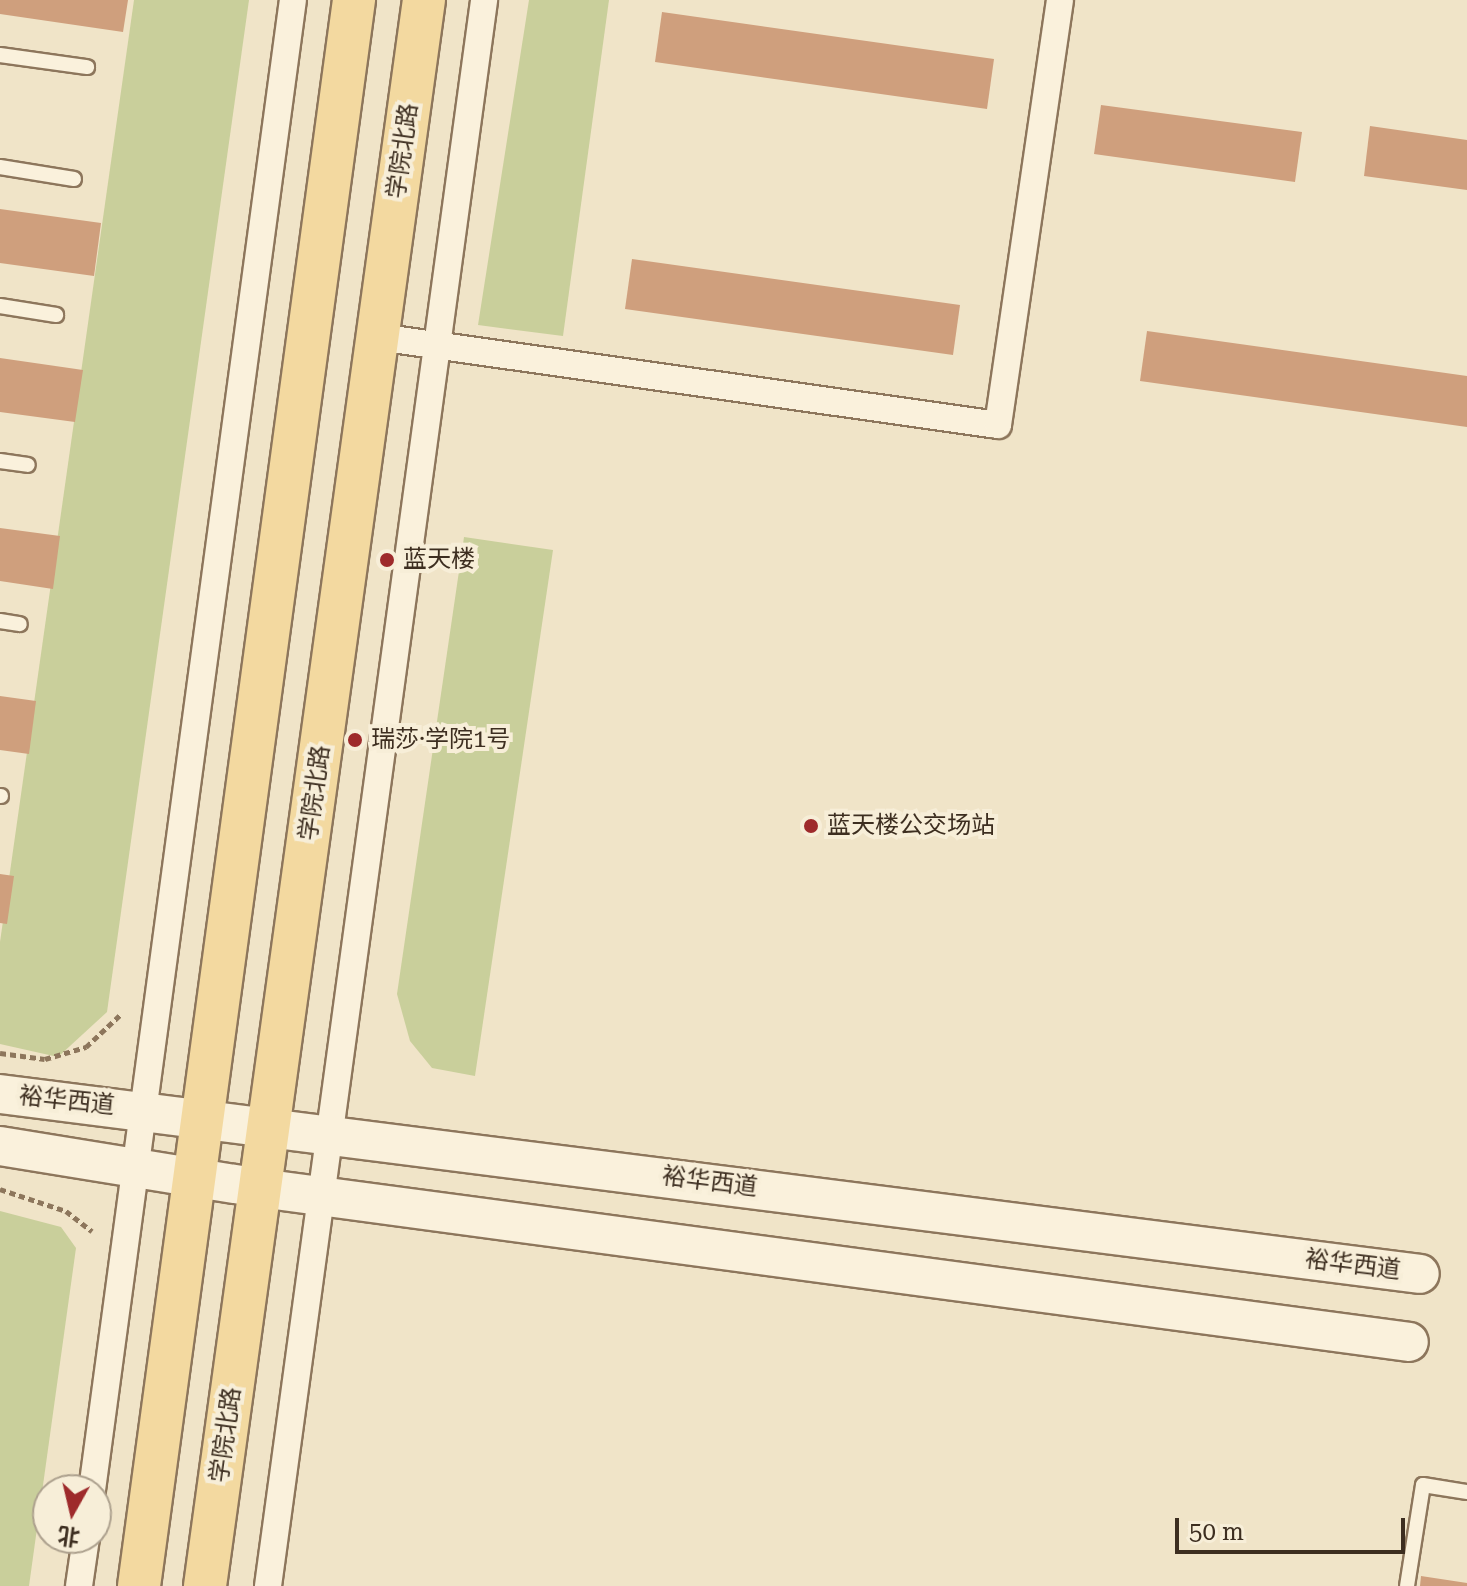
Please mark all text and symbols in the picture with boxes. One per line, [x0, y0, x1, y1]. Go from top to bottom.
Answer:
street label: 学院北路 [382, 101, 424, 201]
place label: 蓝天楼 [403, 546, 475, 574]
marker: 蓝天楼 [378, 551, 396, 569]
place label: 瑞莎·学院1号 [371, 726, 511, 754]
marker: 瑞莎·学院1号 [346, 731, 364, 749]
street label: 学院北路 [294, 743, 336, 843]
place label: 蓝天楼公交场站 [827, 812, 995, 840]
marker: 蓝天楼公交场站 [802, 817, 820, 835]
street label: 裕华西道 [18, 1082, 116, 1120]
street label: 裕华西道 [661, 1162, 759, 1202]
street label: 裕华西道 [1304, 1245, 1402, 1285]
street label: 学院北路 [205, 1385, 247, 1485]
north arrow [32, 1474, 112, 1554]
scale bar [1179, 1502, 1409, 1552]
text: 50 m [1189, 1518, 1244, 1546]
text: 北 [56, 1522, 82, 1550]

